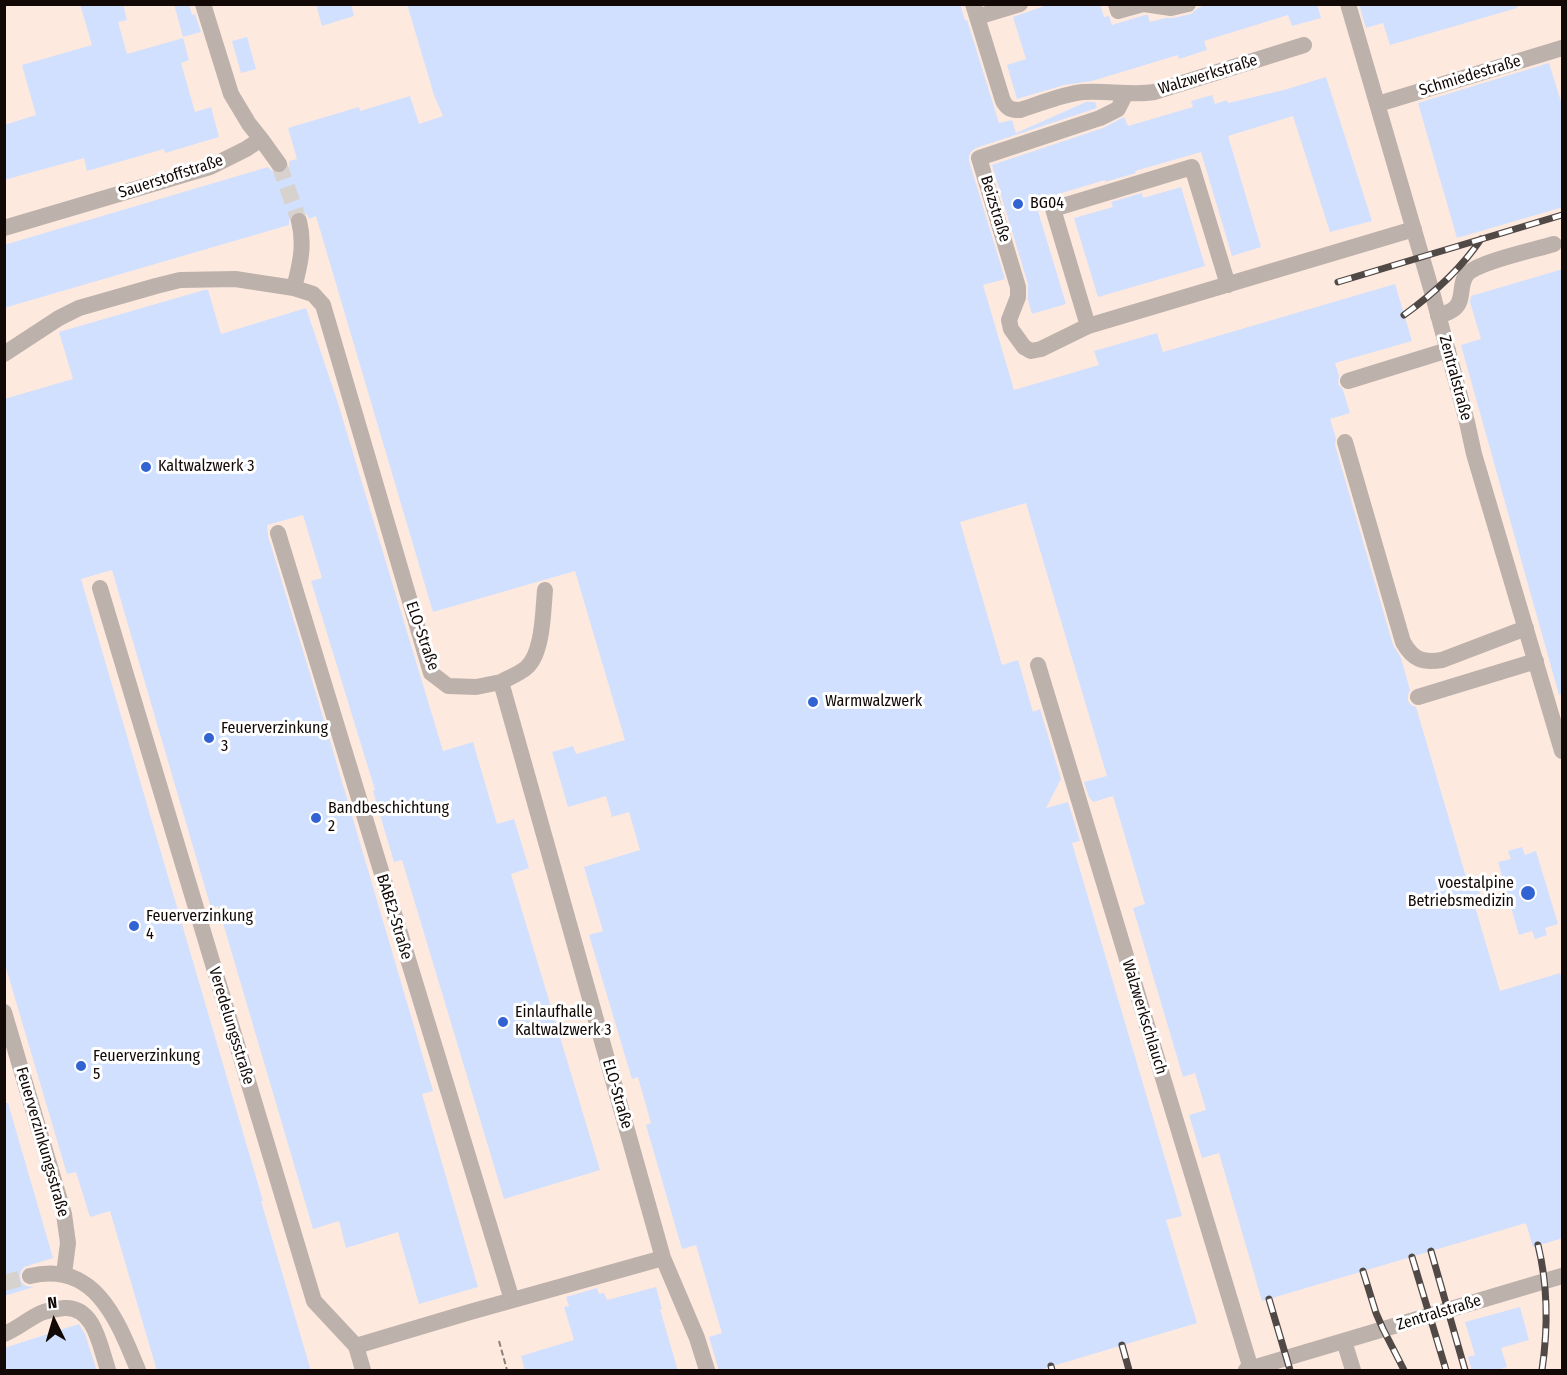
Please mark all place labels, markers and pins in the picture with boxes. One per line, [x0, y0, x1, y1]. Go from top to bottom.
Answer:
place label: BG04 [1030, 194, 1064, 214]
marker: BG04 [1011, 197, 1025, 211]
place label: Kaltwalzwerk 3 [158, 457, 255, 477]
marker: Kaltwalzwerk 3 [139, 460, 153, 474]
place label: Warmwalzwerk [825, 692, 922, 712]
marker: Warmwalzwerk [806, 695, 820, 709]
place label: Feuerverzinkung 3 [221, 719, 328, 757]
marker: Feuerverzinkung 3 [202, 731, 216, 745]
place label: Bandbeschichtung 2 [328, 799, 449, 837]
marker: Bandbeschichtung 2 [309, 811, 323, 825]
place label: voestalpine Betriebsmedizin [1408, 874, 1514, 912]
marker: voestalpine Betriebsmedizin [1519, 884, 1537, 902]
place label: Feuerverzinkung 4 [146, 907, 253, 945]
marker: Feuerverzinkung 4 [127, 919, 141, 933]
place label: Einlaufhalle Kaltwalzwerk 3 [515, 1003, 612, 1041]
marker: Einlaufhalle Kaltwalzwerk 3 [496, 1015, 510, 1029]
place label: Feuerverzinkung 5 [93, 1047, 200, 1085]
marker: Feuerverzinkung 5 [74, 1059, 88, 1073]

